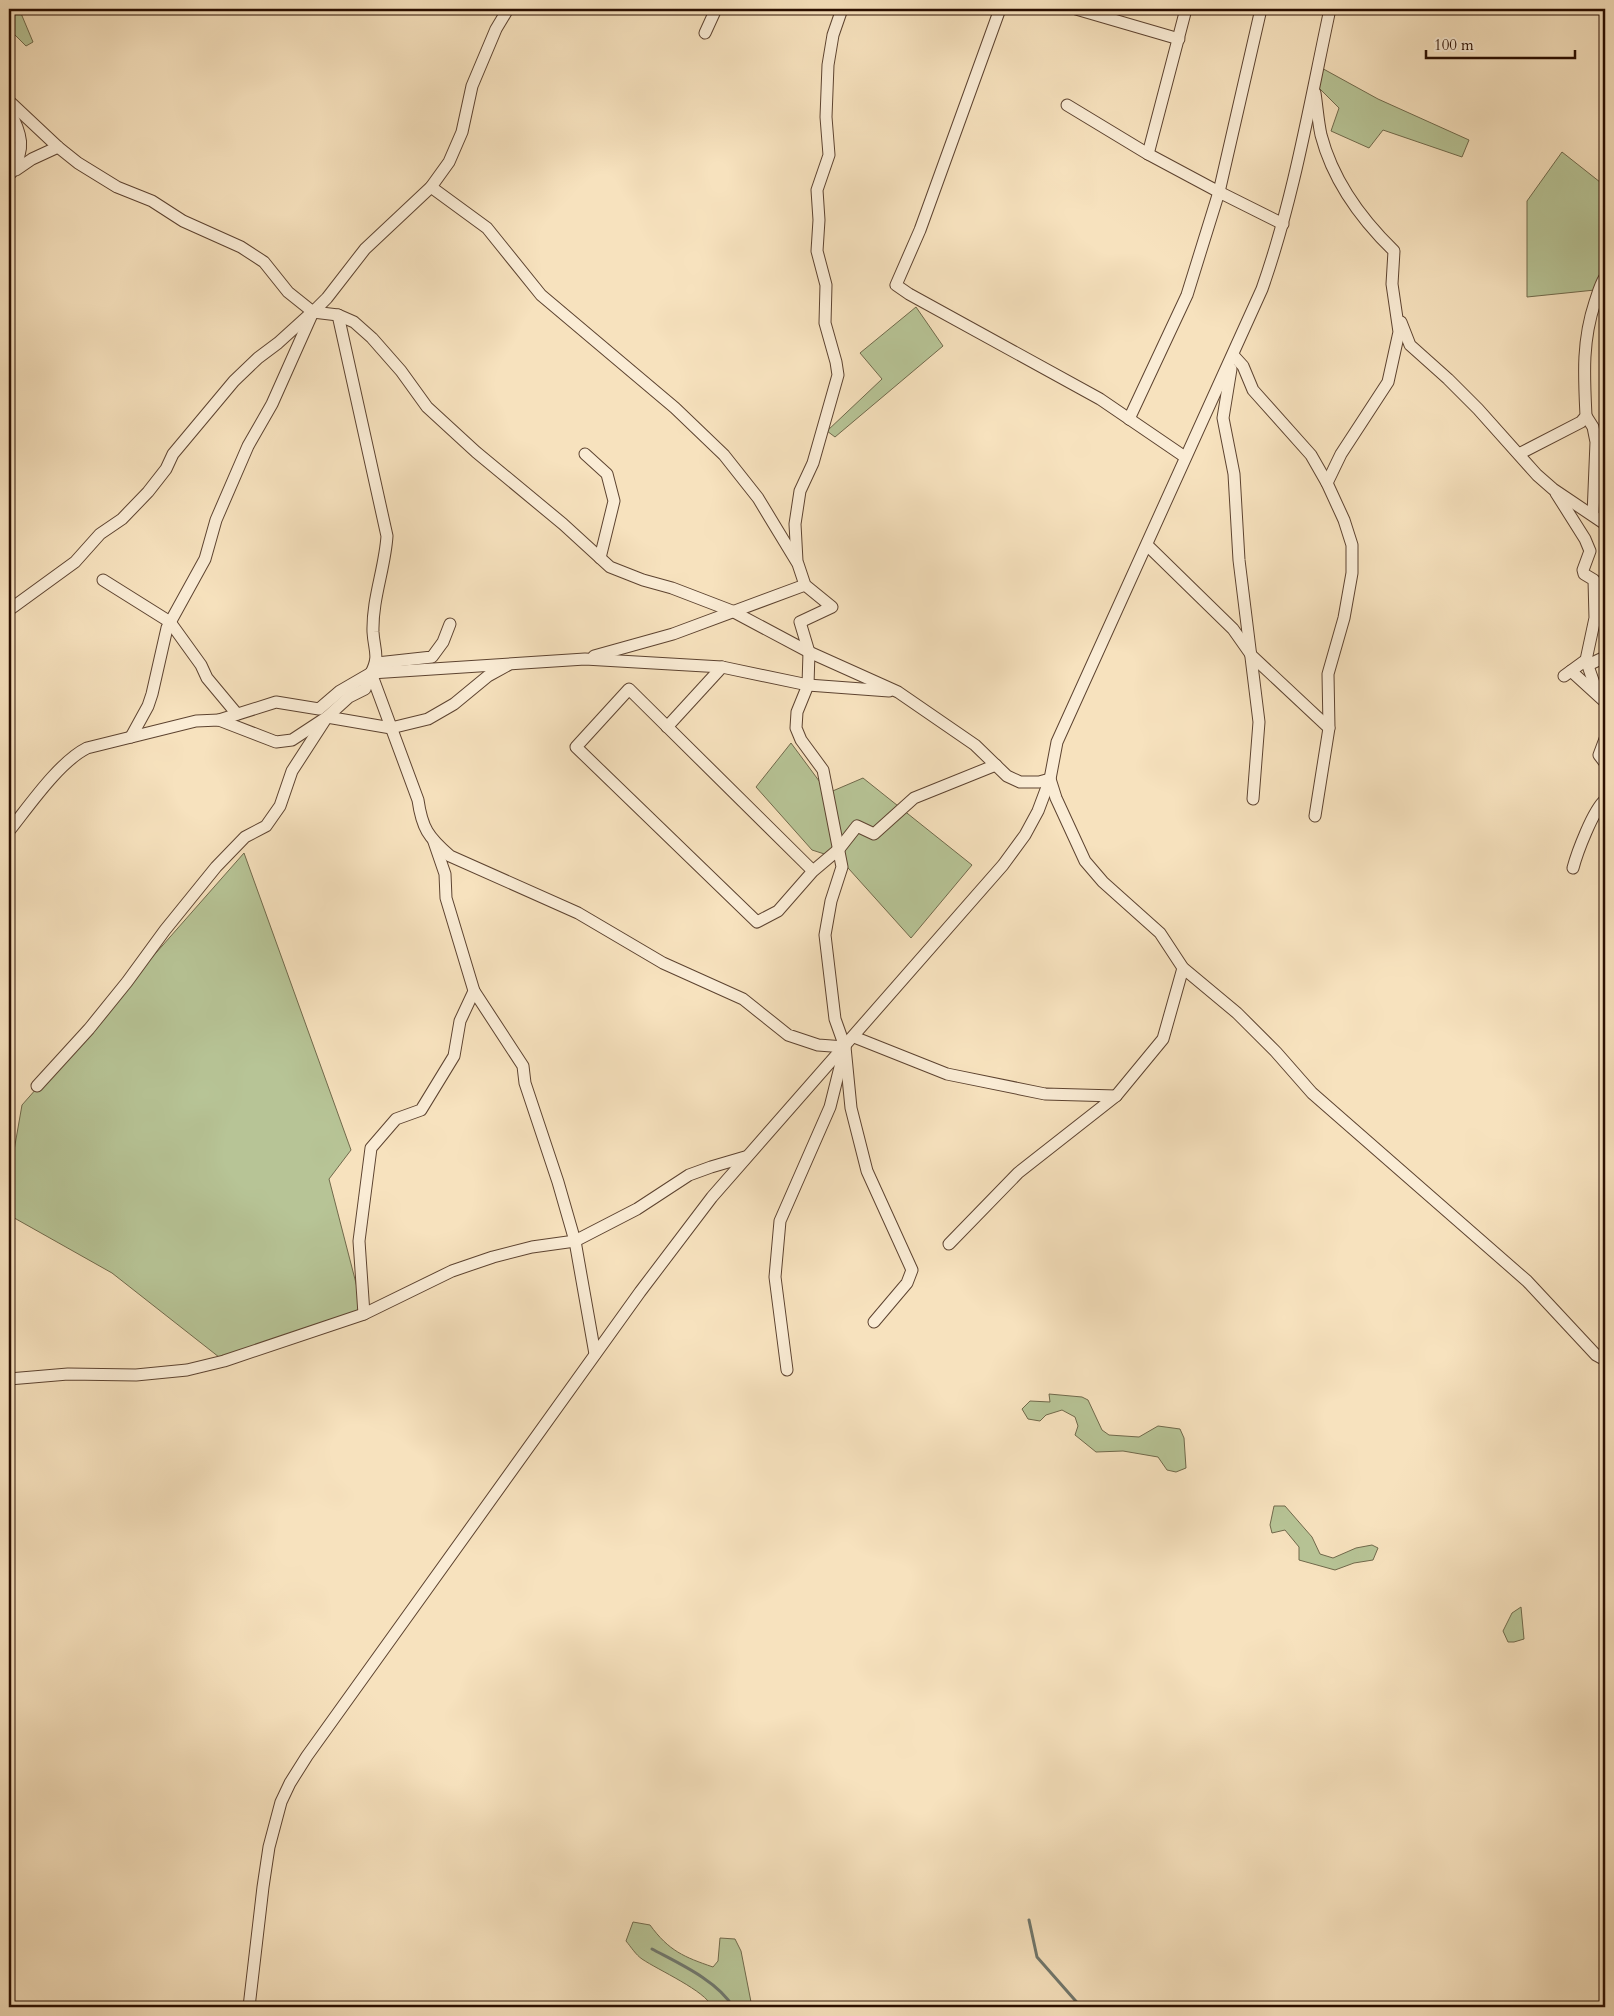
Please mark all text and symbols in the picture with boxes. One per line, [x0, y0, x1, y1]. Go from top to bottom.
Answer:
scale bar [1426, 28, 1575, 60]
text: 100 m [1434, 35, 1474, 55]

